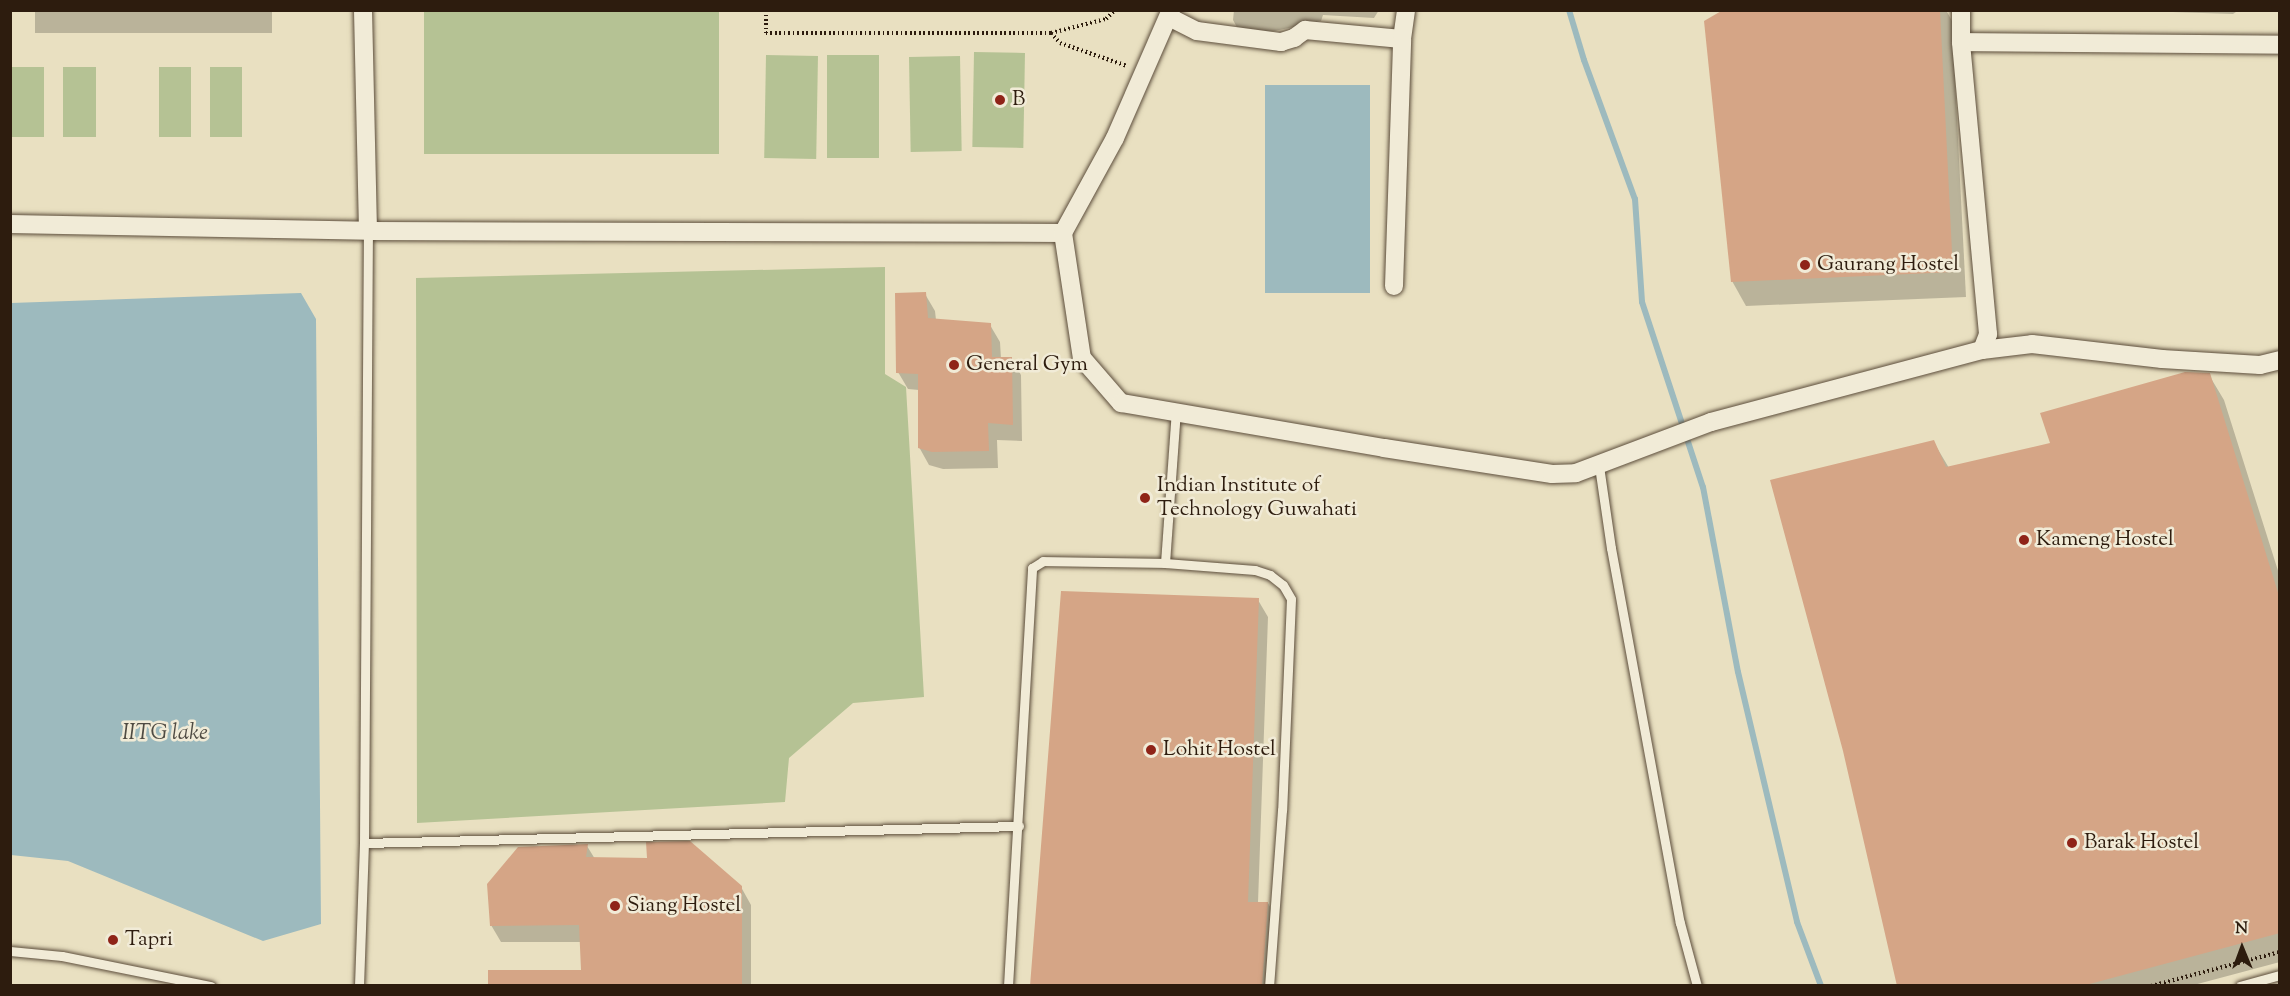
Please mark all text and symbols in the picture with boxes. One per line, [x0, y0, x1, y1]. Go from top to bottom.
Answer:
place label: B [1012, 87, 1025, 113]
marker: B [993, 93, 1007, 107]
place label: Gaurang Hostel [1817, 252, 1959, 278]
marker: Gaurang Hostel [1798, 258, 1812, 272]
place label: General Gym [966, 352, 1088, 378]
marker: General Gym [947, 358, 961, 372]
place label: Indian Institute of Technology Guwahati [1157, 473, 1357, 523]
marker: Indian Institute of Technology Guwahati [1138, 491, 1152, 505]
place label: Kameng Hostel [2036, 527, 2174, 553]
marker: Kameng Hostel [2017, 533, 2031, 547]
water label: IITG lake [122, 722, 208, 748]
place label: Lohit Hostel [1163, 737, 1276, 763]
marker: Lohit Hostel [1144, 743, 1158, 757]
place label: Barak Hostel [2084, 830, 2199, 856]
marker: Barak Hostel [2065, 836, 2079, 850]
place label: Siang Hostel [627, 893, 741, 919]
marker: Siang Hostel [608, 899, 622, 913]
north arrow [2212, 918, 2272, 978]
text: N [2235, 918, 2248, 941]
place label: Tapri [125, 927, 173, 953]
marker: Tapri [106, 933, 120, 947]

